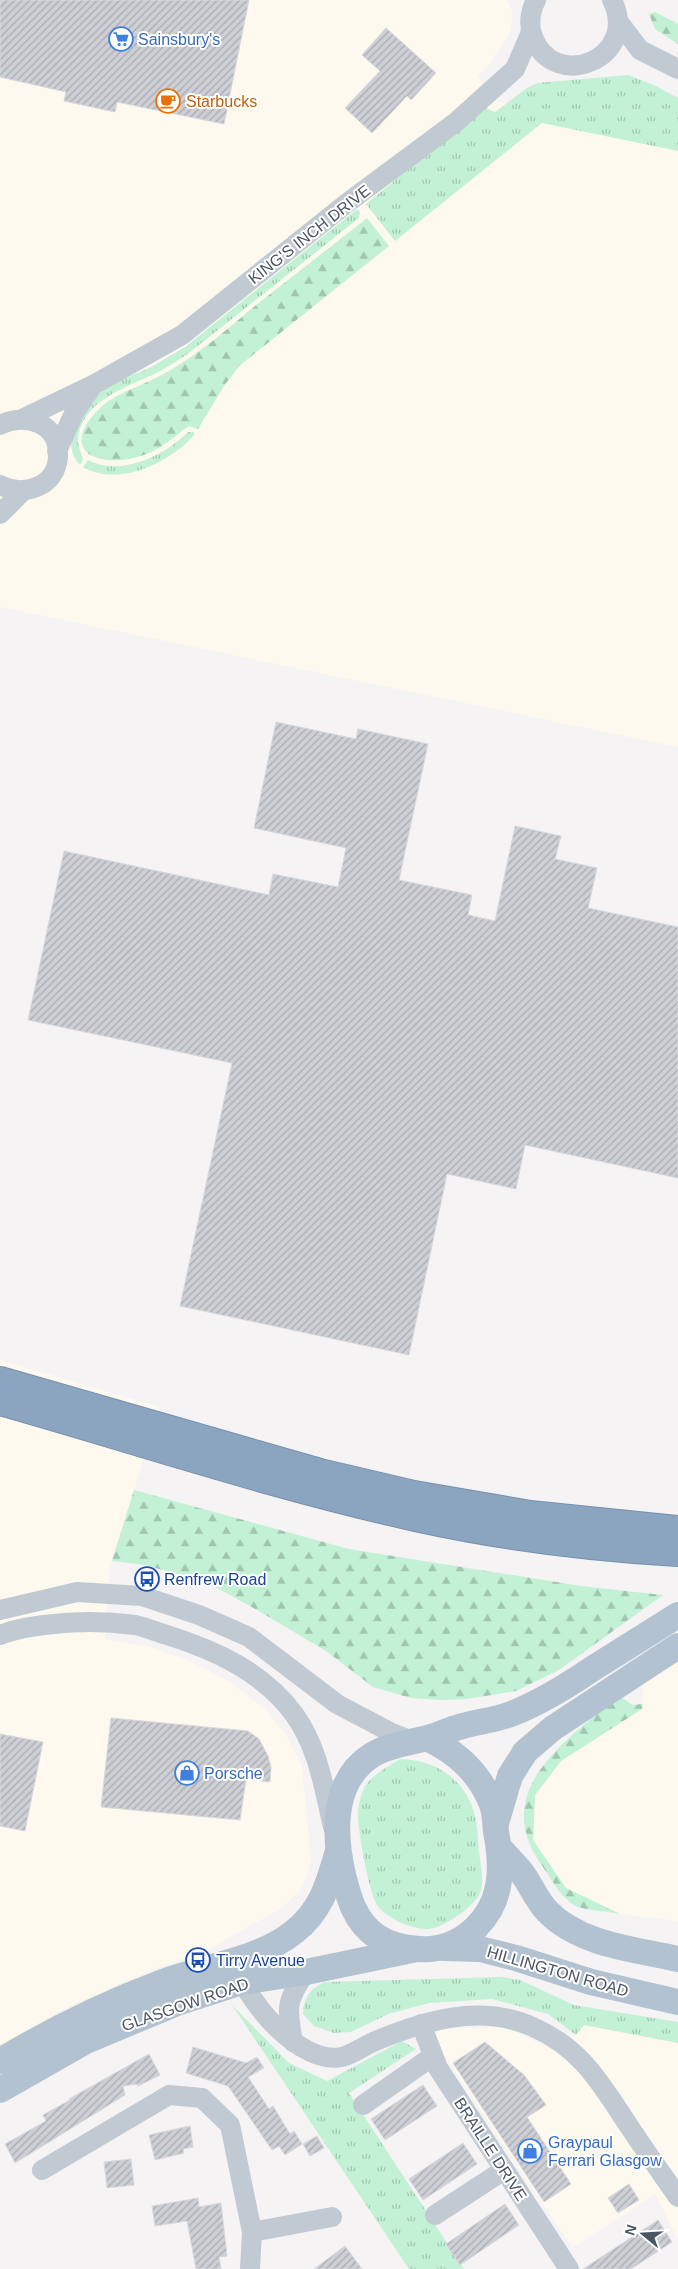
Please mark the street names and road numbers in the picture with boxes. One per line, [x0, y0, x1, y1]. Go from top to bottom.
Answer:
street label: KING'S INCH DRIVE [245, 182, 374, 287]
street label: HILLINGTON ROAD [485, 1943, 631, 2000]
street label: GLASGOW ROAD [119, 1975, 251, 2034]
street label: BRAILLE DRIVE [451, 2095, 530, 2204]

